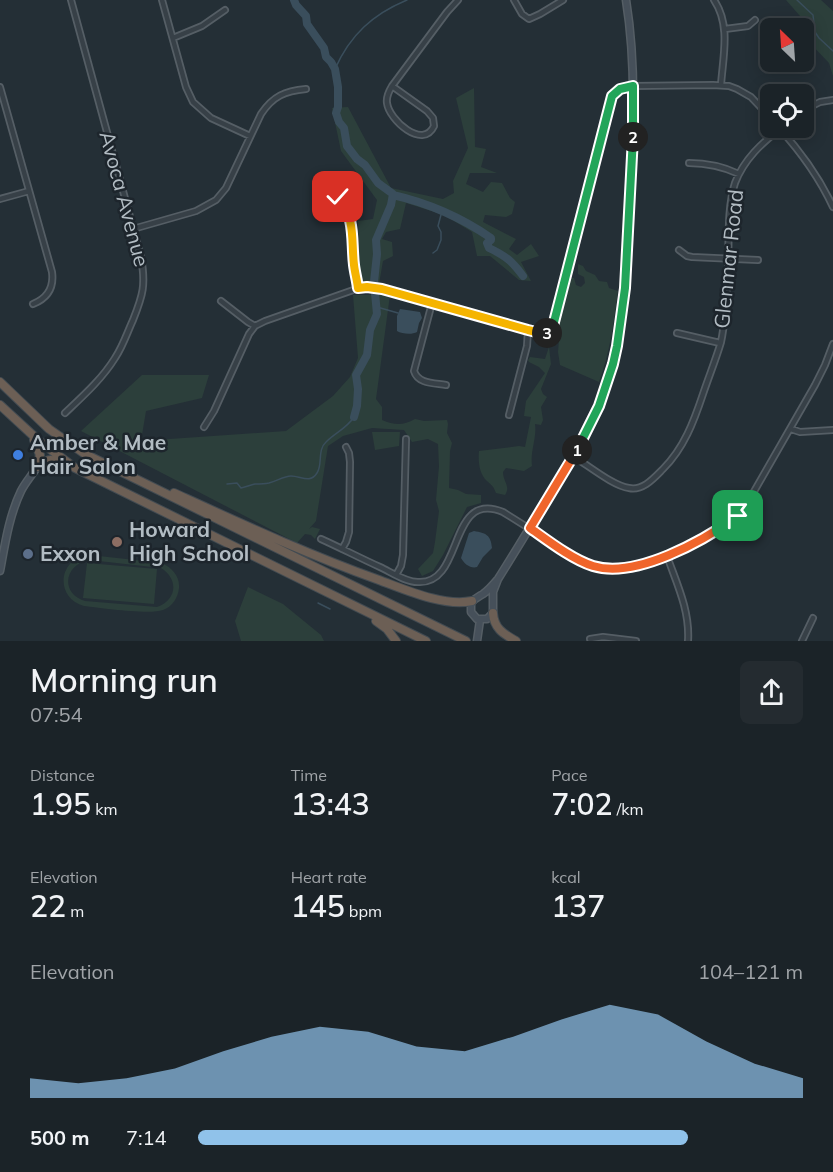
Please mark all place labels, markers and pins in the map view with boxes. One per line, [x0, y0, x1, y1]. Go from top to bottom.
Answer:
pin: 2 [618, 122, 648, 152]
pin [312, 171, 363, 222]
pin: 3 [532, 318, 562, 348]
place label: Amber & Mae Hair Salon [30, 429, 166, 479]
pin: 1 [562, 435, 592, 465]
marker: Amber & Mae Hair Salon [11, 448, 25, 462]
pin [712, 490, 763, 541]
place label: Howard High School [129, 516, 249, 566]
marker: Howard High School [110, 535, 124, 549]
place label: Exxon [40, 540, 100, 566]
marker: Exxon [21, 547, 35, 561]

